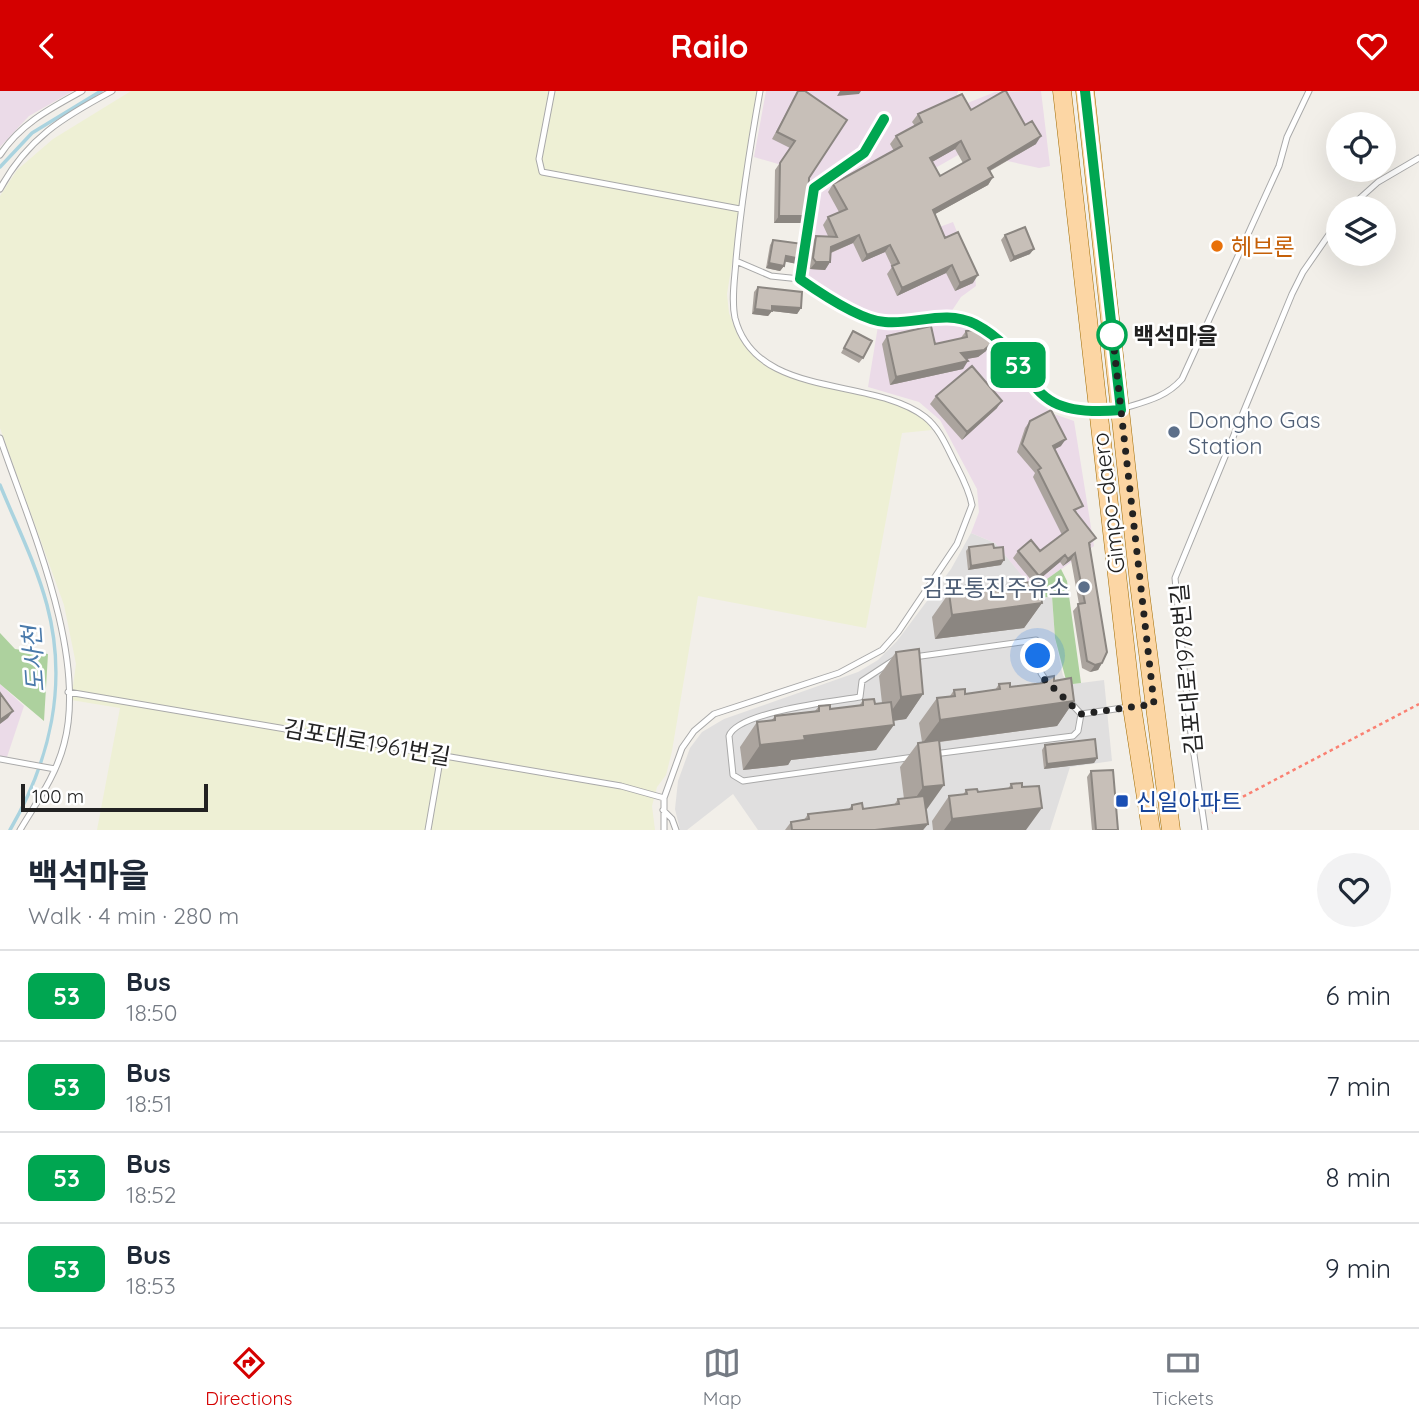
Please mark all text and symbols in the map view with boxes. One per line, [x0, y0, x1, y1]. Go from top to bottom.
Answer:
text: Railo [670, 26, 749, 66]
icon: back [28, 27, 66, 65]
icon: heart [1353, 27, 1391, 65]
map controls [1326, 112, 1396, 266]
button: locate [1326, 112, 1396, 182]
button: layers [1326, 196, 1396, 266]
place label: 헤브론 [1231, 232, 1294, 261]
marker: 헤브론 [1209, 238, 1225, 254]
marker: 백석마을 [1097, 320, 1127, 350]
place label: 백석마을 [1133, 321, 1218, 350]
line badge: 53 [986, 342, 1050, 388]
text: 53 [1005, 350, 1031, 380]
place label: Dongho Gas Station [1188, 405, 1321, 460]
marker: Dongho Gas Station [1166, 424, 1182, 440]
street label: Gimpo-daero [1085, 431, 1131, 575]
place label: 김포통진주유소 [922, 573, 1070, 602]
marker: 김포통진주유소 [1076, 579, 1092, 595]
street label: 김포대로1978번길 [1164, 582, 1208, 756]
water label: 도사천 [16, 622, 50, 693]
your location [1020, 638, 1055, 673]
street label: 김포대로1961번길 [281, 713, 453, 771]
scale bar [21, 781, 208, 813]
text: 100 m [32, 784, 84, 808]
place label: 신일아파트 [1136, 787, 1242, 816]
marker: 신일아파트 [1114, 793, 1130, 809]
button: heart [1317, 853, 1391, 927]
text: 백석마을 [28, 854, 149, 895]
text: Walk · 4 min · 280 m [28, 901, 239, 930]
text: Bus [126, 965, 171, 998]
text: 6 min [1326, 979, 1391, 1012]
text: 53 [53, 981, 80, 1011]
text: 18:50 [126, 998, 177, 1027]
text: Bus [126, 1056, 171, 1089]
text: 7 min [1326, 1070, 1391, 1103]
text: 53 [53, 1072, 80, 1102]
text: 18:51 [126, 1089, 172, 1118]
text: Bus [126, 1147, 171, 1180]
text: 8 min [1326, 1161, 1391, 1194]
text: 53 [53, 1163, 80, 1193]
text: 18:52 [126, 1180, 177, 1209]
text: Bus [126, 1238, 171, 1271]
text: 9 min [1325, 1252, 1391, 1285]
text: 53 [53, 1254, 80, 1284]
text: 18:53 [126, 1271, 176, 1300]
tab: Directions [205, 1344, 292, 1410]
tab: Map [703, 1344, 742, 1410]
tab: Tickets [1152, 1344, 1214, 1410]

